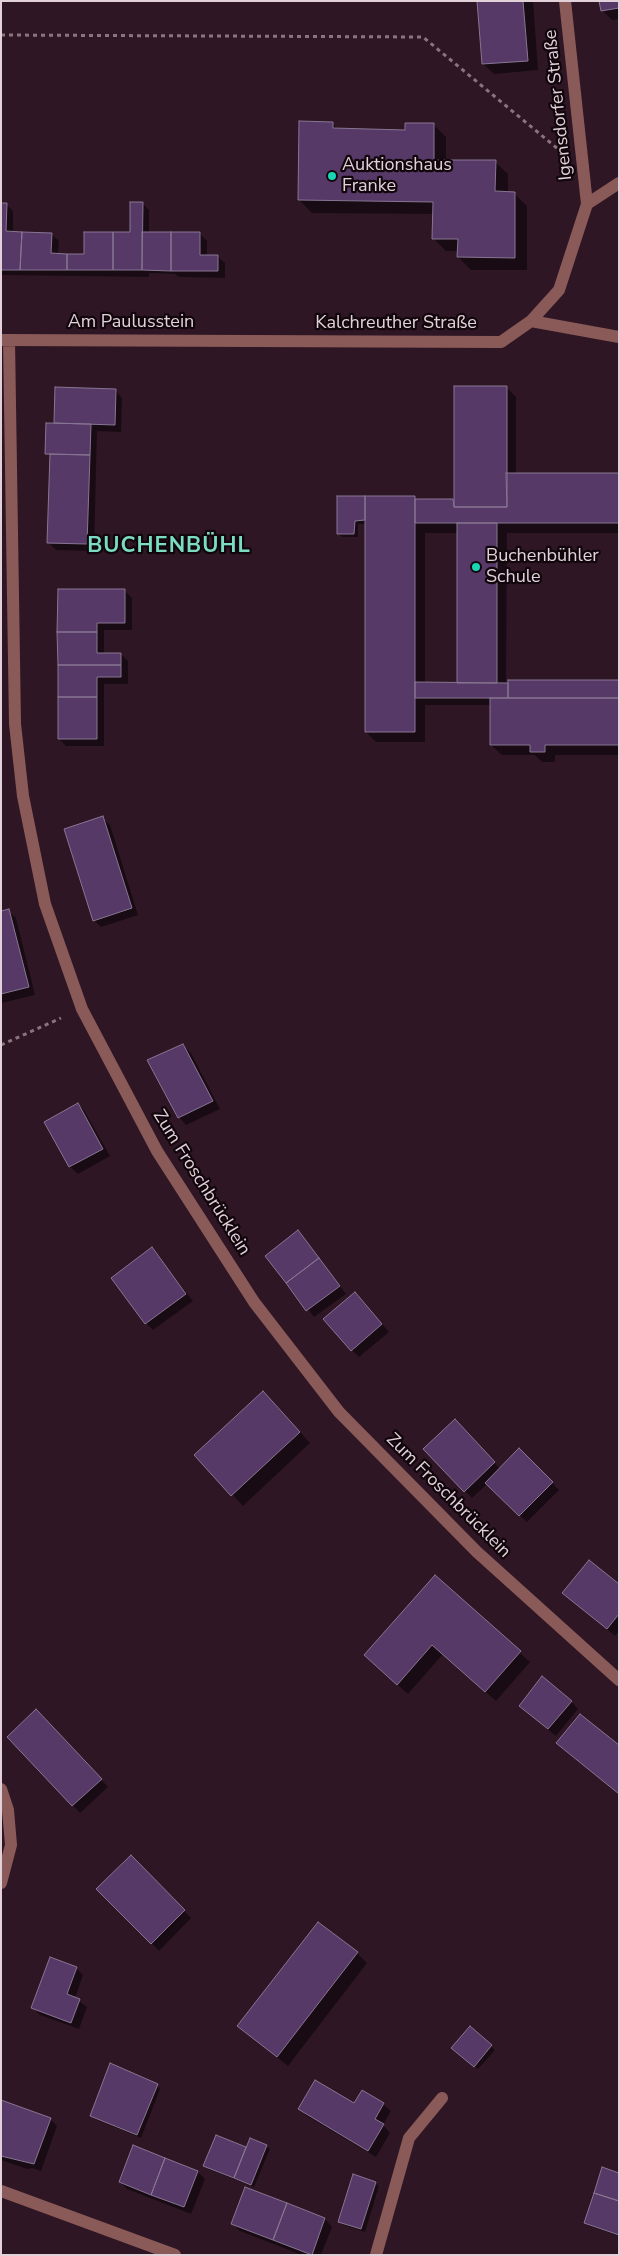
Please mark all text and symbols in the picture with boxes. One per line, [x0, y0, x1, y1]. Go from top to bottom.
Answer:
street label: Igensdorfer Straße [540, 29, 578, 181]
place label: Auktionshaus Franke [342, 155, 452, 198]
marker: Auktionshaus Franke [326, 170, 338, 182]
street label: Am Paulusstein [68, 312, 194, 334]
street label: Kalchreuther Straße [315, 313, 477, 335]
district label: BUCHENBÜHL [86, 534, 252, 560]
place label: Buchenbühler Schule [486, 546, 599, 588]
marker: Buchenbühler Schule [470, 561, 482, 573]
street label: Zum Froschbrücklein [147, 1106, 255, 1260]
street label: Zum Froschbrücklein [381, 1429, 515, 1563]

